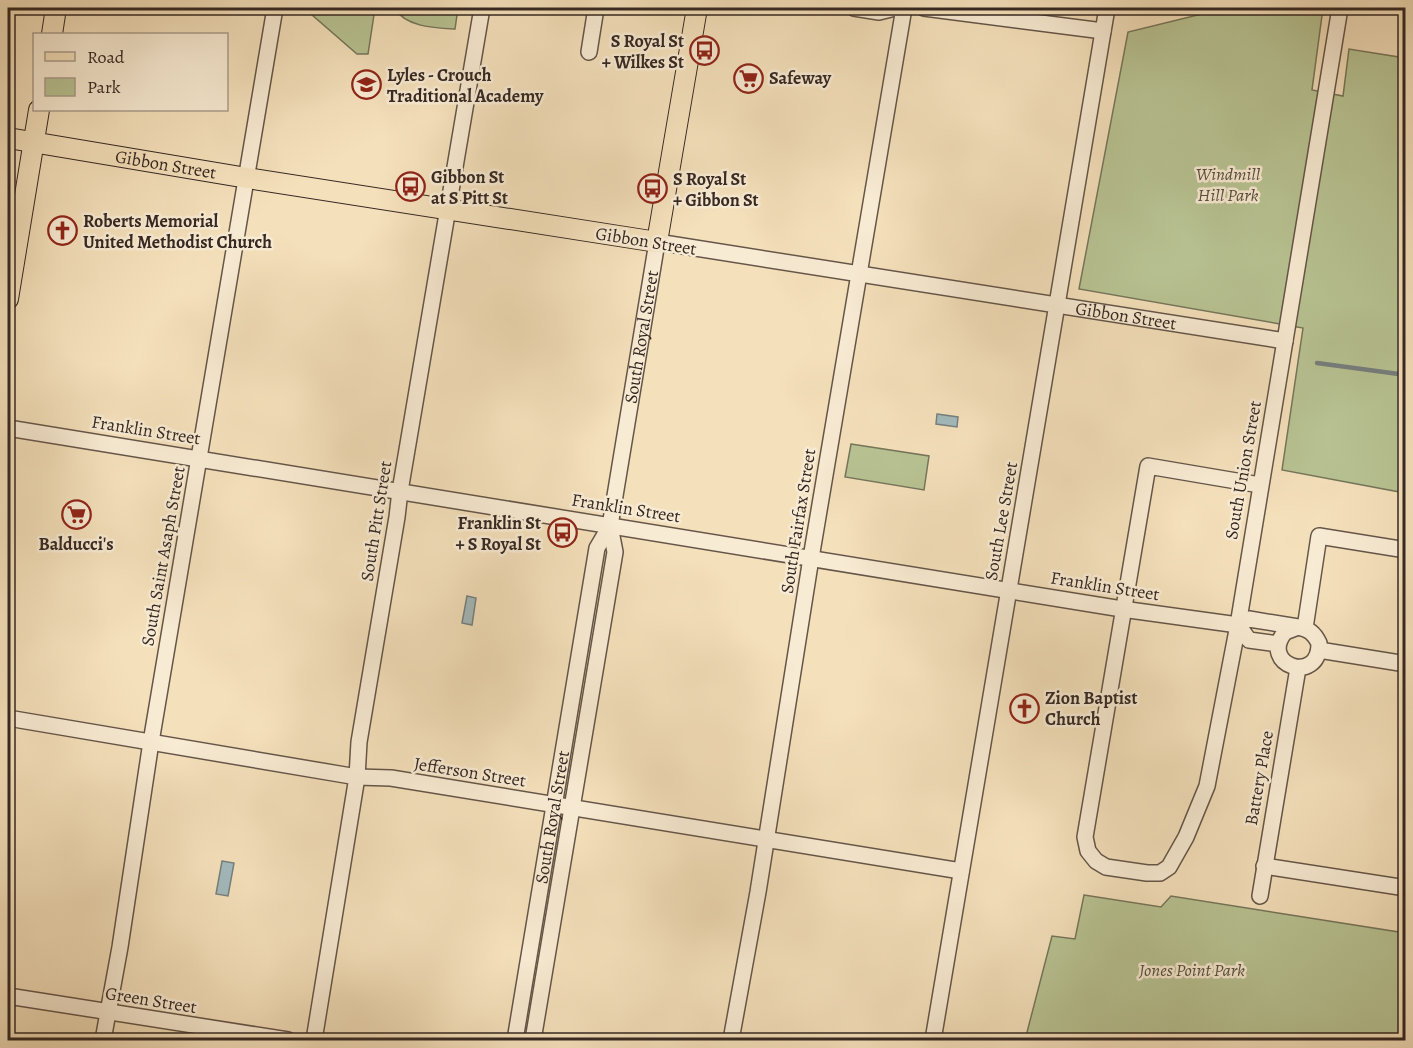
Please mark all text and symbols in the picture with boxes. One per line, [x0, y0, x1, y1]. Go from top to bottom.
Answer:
place label: S Royal St + Wilkes St [602, 29, 684, 74]
legend [33, 33, 228, 111]
bus stop icon: S Royal St + Wilkes St [689, 35, 721, 67]
text: Road [87, 45, 125, 69]
supermarket icon: Safeway [732, 62, 764, 94]
place label: Lyles - Crouch Traditional Academy [387, 63, 544, 108]
place label: Safeway [769, 66, 832, 90]
school or university icon: Lyles - Crouch Traditional Academy [350, 69, 382, 101]
text: Park [87, 75, 121, 99]
street label: Gibbon Street [114, 144, 218, 185]
park label: Windmill Hill Park [1196, 162, 1261, 207]
place label: Gibbon St at S Pitt St [431, 165, 508, 210]
place label: S Royal St + Gibbon St [673, 167, 759, 212]
bus stop icon: Gibbon St at S Pitt St [394, 171, 426, 203]
bus stop icon: S Royal St + Gibbon St [636, 173, 668, 205]
place label: Roberts Memorial United Methodist Church [83, 209, 272, 254]
church icon: Roberts Memorial United Methodist Church [46, 215, 78, 247]
street label: Gibbon Street [594, 221, 698, 261]
street label: South Royal Street [618, 268, 664, 405]
street label: Gibbon Street [1074, 296, 1178, 336]
street label: South Union Street [1219, 399, 1267, 541]
street label: Franklin Street [90, 410, 202, 450]
street label: South Fairfax Street [775, 447, 821, 595]
street label: South Pitt Street [355, 459, 397, 583]
street label: South Lee Street [979, 460, 1023, 582]
street label: South Saint Asaph Street [135, 464, 191, 648]
street label: Franklin Street [570, 488, 682, 528]
supermarket icon: Balducci's [60, 499, 92, 531]
place label: Franklin St + S Royal St [456, 511, 541, 556]
bus stop icon: Franklin St + S Royal St [546, 517, 578, 549]
place label: Balducci's [38, 532, 114, 556]
street label: Franklin Street [1049, 566, 1161, 606]
place label: Zion Baptist Church [1045, 686, 1137, 731]
church icon: Zion Baptist Church [1008, 692, 1040, 724]
street label: Battery Place [1239, 729, 1279, 827]
street label: South Royal Street [529, 749, 575, 885]
street label: Jefferson Street [412, 751, 528, 793]
park label: Jones Point Park [1138, 958, 1245, 982]
street label: Green Street [104, 981, 198, 1019]

